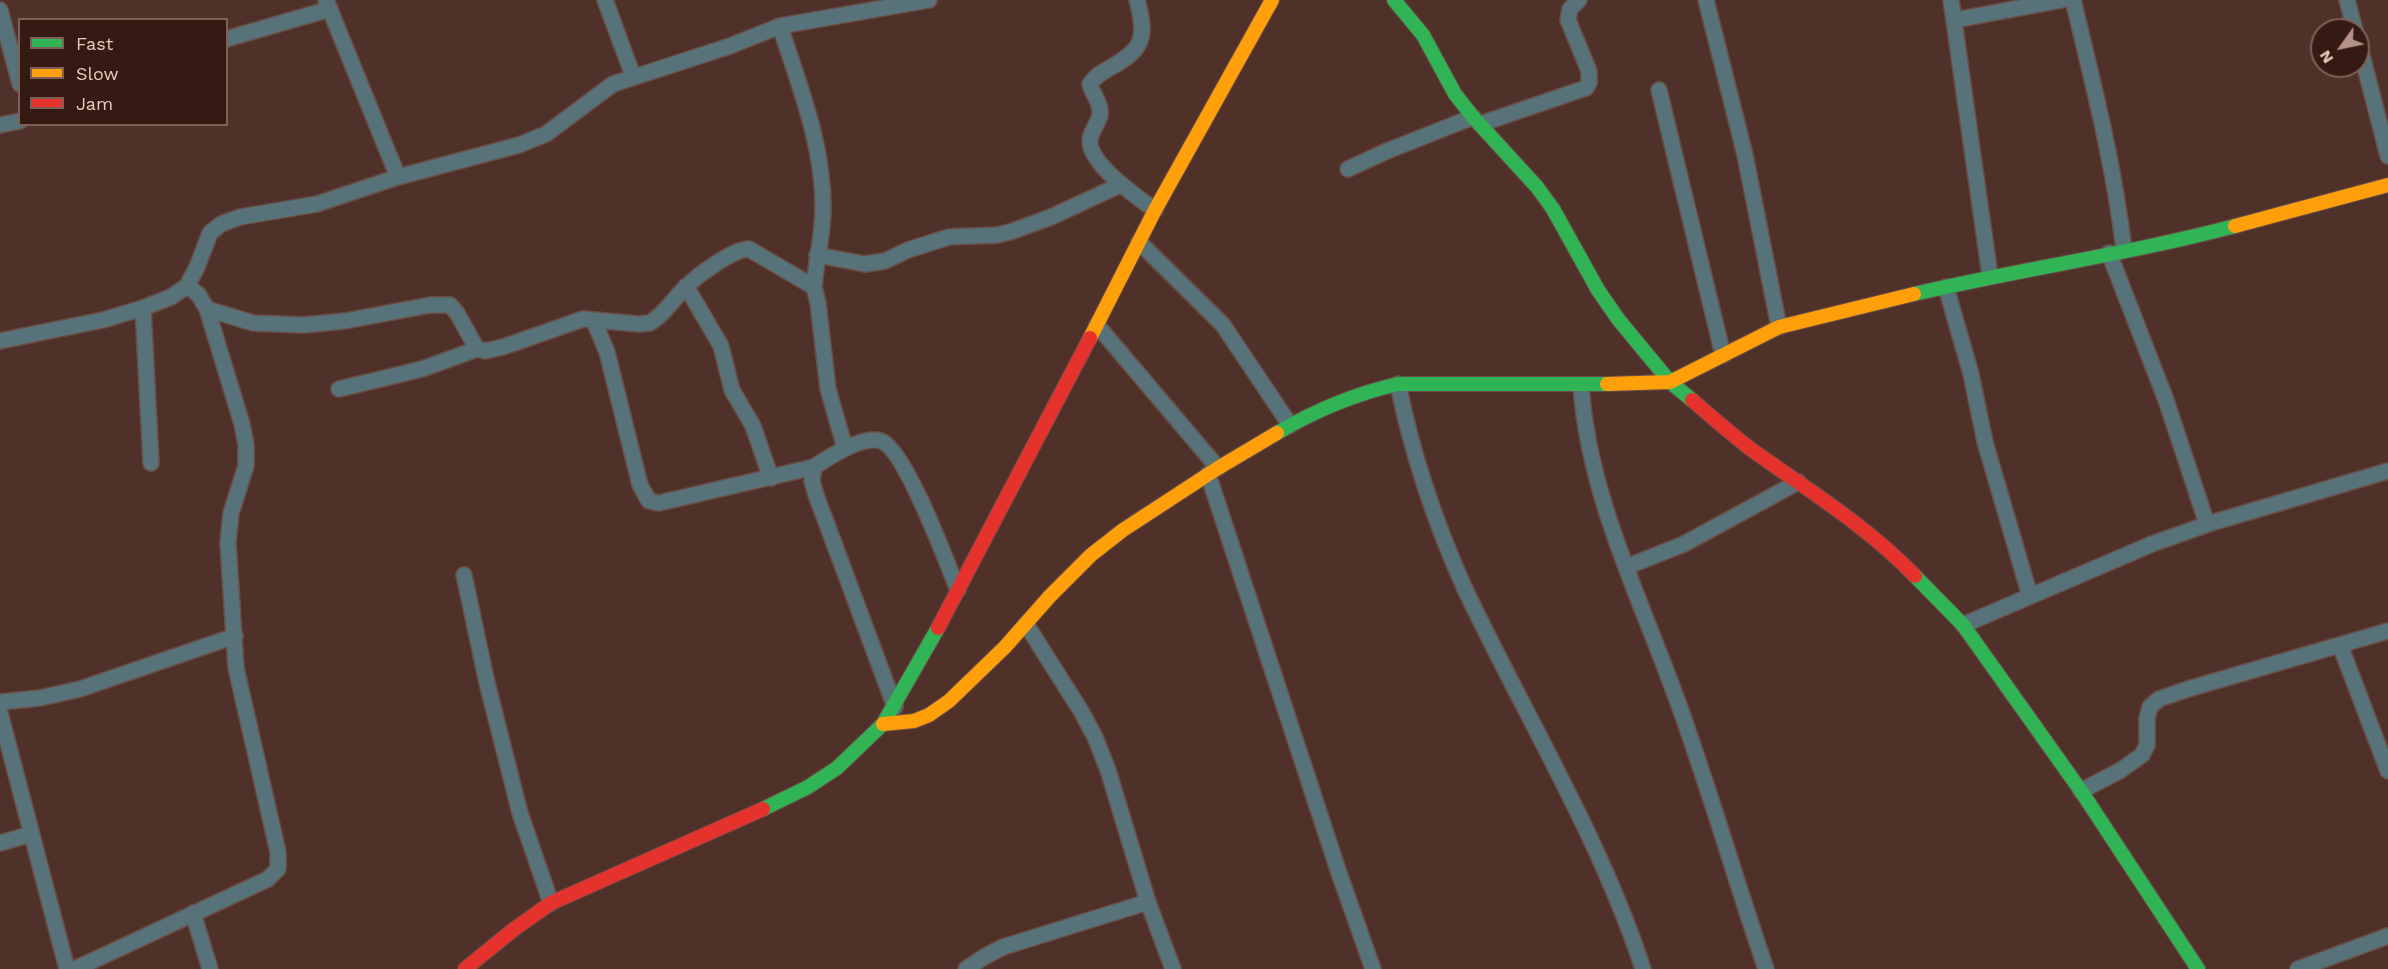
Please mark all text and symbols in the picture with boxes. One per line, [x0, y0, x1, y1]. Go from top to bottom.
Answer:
legend [18, 18, 228, 126]
north arrow [2310, 18, 2370, 78]
text: Fast [76, 33, 113, 54]
text: N [2315, 47, 2337, 67]
text: Slow [76, 63, 119, 84]
text: Jam [76, 93, 113, 114]

